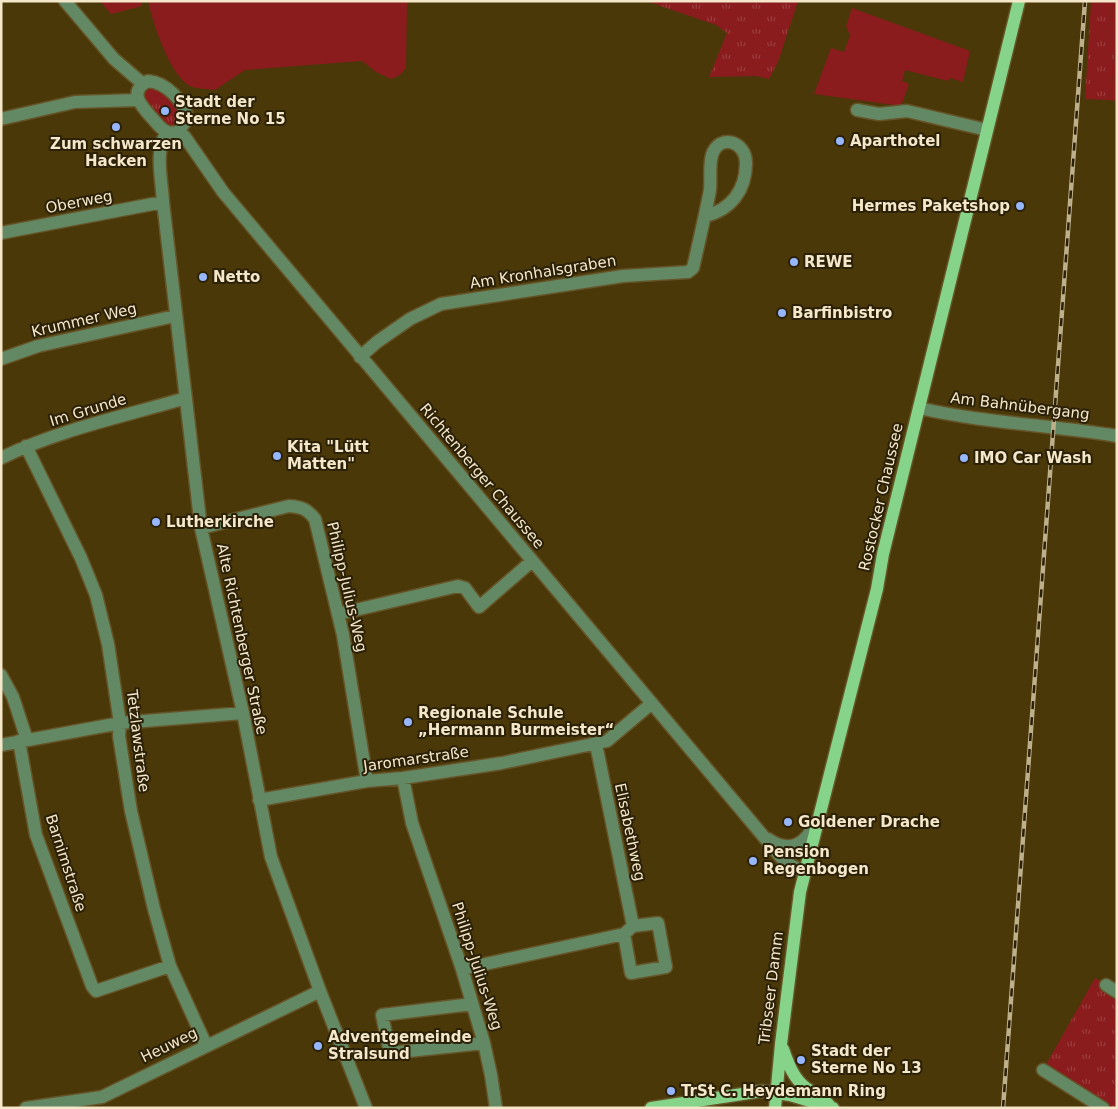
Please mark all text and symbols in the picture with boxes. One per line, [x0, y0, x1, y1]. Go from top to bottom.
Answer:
place label: Stadt der Sterne No 15 [175, 93, 286, 128]
marker: Stadt der Sterne No 15 [159, 105, 171, 117]
marker: Zum schwarzen Hacken [110, 121, 122, 133]
place label: Aparthotel [850, 132, 941, 150]
place label: Zum schwarzen Hacken [50, 135, 182, 170]
marker: Aparthotel [834, 135, 846, 147]
street label: Oberweg [44, 187, 114, 217]
place label: Hermes Paketshop [852, 197, 1010, 215]
marker: Hermes Paketshop [1014, 200, 1026, 212]
street label: Am Kronhalsgraben [469, 252, 617, 292]
place label: REWE [804, 253, 853, 271]
marker: REWE [788, 256, 800, 268]
place label: Netto [213, 268, 260, 286]
marker: Netto [197, 271, 209, 283]
street label: Krummer Weg [30, 299, 138, 341]
place label: Barfinbistro [792, 304, 892, 322]
marker: Barfinbistro [776, 307, 788, 319]
street label: Am Bahnübergang [949, 389, 1091, 423]
street label: Im Grunde [47, 390, 129, 430]
street label: Richtenberger Chaussee [416, 400, 548, 552]
street label: Rostocker Chaussee [855, 421, 907, 573]
place label: Kita "Lütt Matten" [287, 438, 369, 473]
place label: IMO Car Wash [974, 449, 1092, 467]
marker: Kita "Lütt Matten" [271, 450, 283, 462]
marker: IMO Car Wash [958, 452, 970, 464]
place label: Lutherkirche [166, 513, 274, 531]
marker: Lutherkirche [150, 516, 162, 528]
street label: Philipp-Julius-Weg [323, 520, 371, 654]
street label: Alte Richtenberger Straße [213, 542, 271, 736]
street label: Tetzlawstraße [123, 688, 153, 793]
place label: Regionale Schule „Hermann Burmeister“ [418, 704, 614, 739]
marker: Regionale Schule „Hermann Burmeister“ [402, 716, 414, 728]
street label: Jaromarstraße [361, 743, 470, 775]
street label: Elisabethweg [611, 781, 649, 883]
street label: Barnimstraße [42, 812, 90, 914]
place label: Goldener Drache [798, 813, 940, 831]
marker: Goldener Drache [782, 816, 794, 828]
place label: Pension Regenbogen [763, 843, 869, 878]
marker: Pension Regenbogen [747, 855, 759, 867]
street label: Philipp-Julius-Weg [448, 900, 506, 1032]
street label: Tribseer Damm [755, 930, 787, 1047]
street label: Heuweg [138, 1024, 200, 1066]
place label: Adventgemeinde Stralsund [328, 1028, 472, 1063]
marker: Adventgemeinde Stralsund [312, 1040, 324, 1052]
place label: Stadt der Sterne No 13 [811, 1042, 922, 1077]
marker: Stadt der Sterne No 13 [795, 1054, 807, 1066]
place label: TrSt C. Heydemann Ring [681, 1082, 886, 1100]
marker: TrSt C. Heydemann Ring [665, 1085, 677, 1097]

